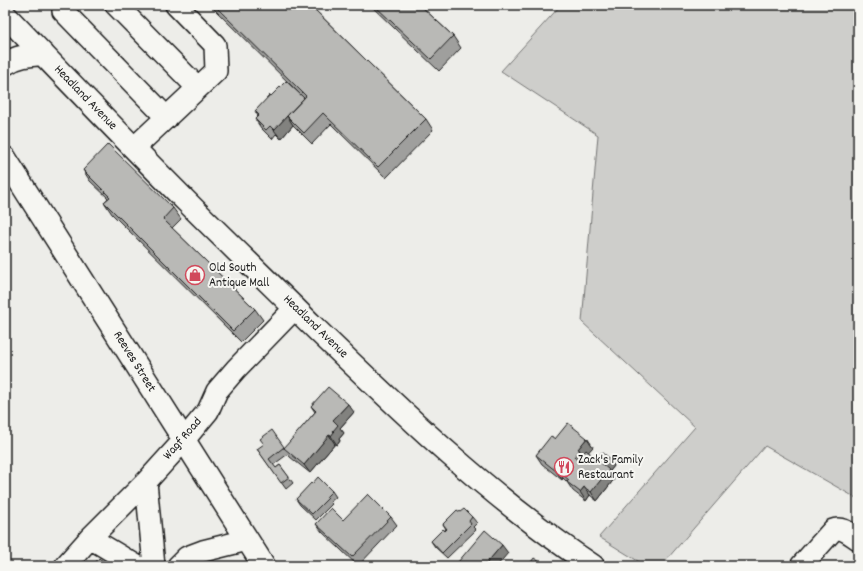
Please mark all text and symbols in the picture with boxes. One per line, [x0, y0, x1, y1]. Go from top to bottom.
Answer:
street label: Headland Avenue [49, 61, 121, 135]
place label: Old South Antique Mall [209, 259, 269, 293]
shop icon: Old South Antique Mall [184, 264, 206, 286]
street label: Headland Avenue [278, 291, 352, 363]
street label: Reeves Street [108, 328, 160, 396]
street label: Wagf Road [159, 413, 207, 465]
place label: Zack's Family Restaurant [578, 451, 644, 485]
restaurant icon: Zack's Family Restaurant [553, 456, 575, 478]

